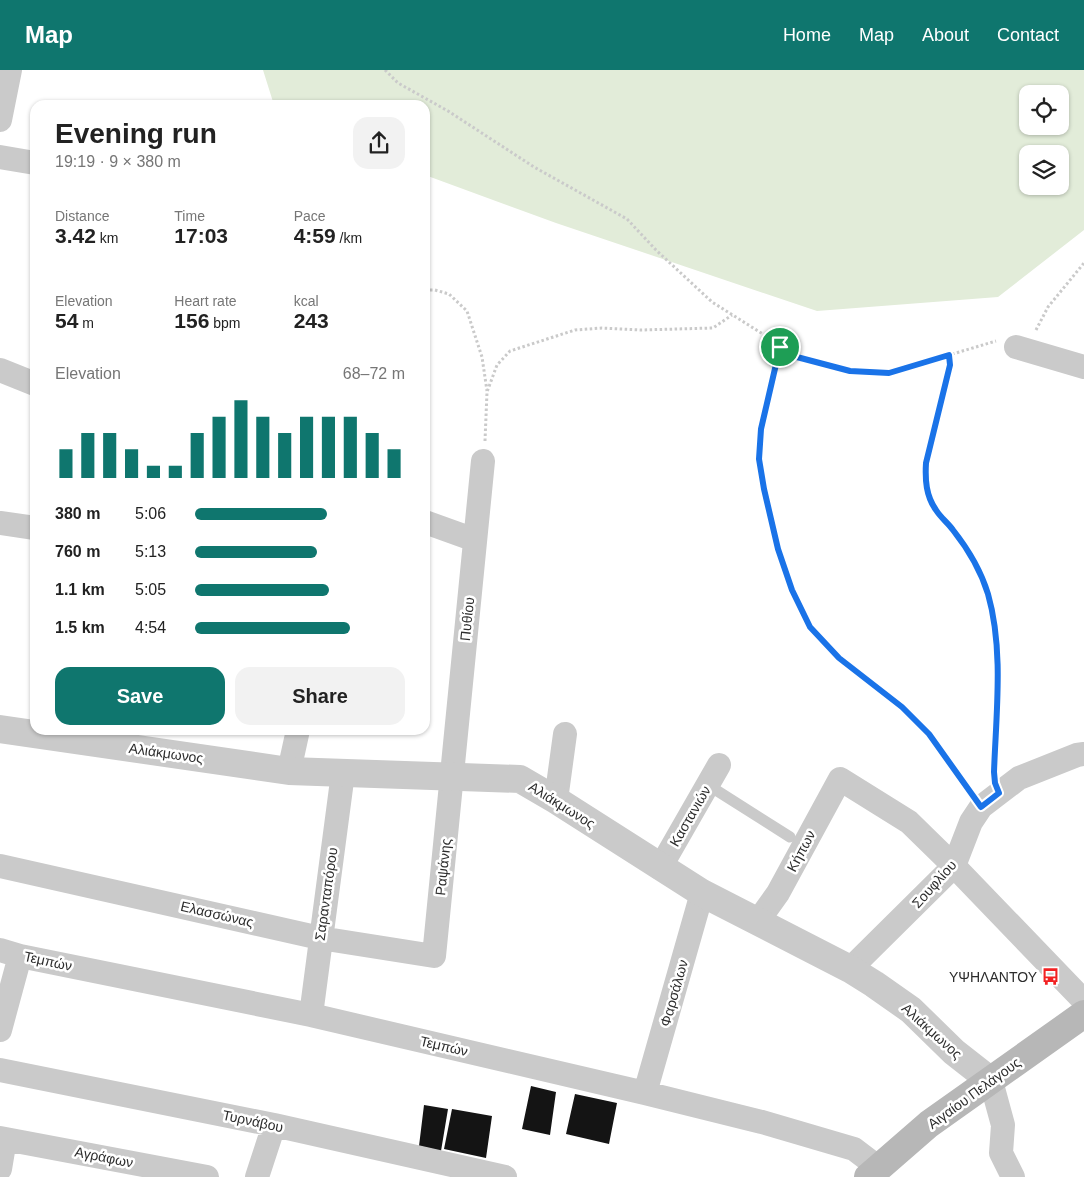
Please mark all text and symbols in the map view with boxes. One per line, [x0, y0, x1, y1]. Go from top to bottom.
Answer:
text: Map [25, 21, 73, 48]
text: Home [783, 25, 831, 45]
text: Map [859, 25, 894, 45]
text: About [922, 25, 969, 45]
text: Contact [997, 25, 1059, 45]
map controls [1019, 85, 1069, 195]
button: locate [1019, 85, 1069, 135]
button: share [353, 117, 405, 169]
text: Evening run [55, 118, 217, 149]
button: layers [1019, 145, 1069, 195]
text: 19:19 · 9 × 380 m [55, 153, 181, 170]
text: Distance [55, 208, 109, 224]
text: Time [174, 208, 205, 224]
text: Pace [294, 208, 326, 224]
text: 3.42 [55, 224, 96, 247]
text: 17:03 [174, 224, 228, 247]
text: 4:59 [294, 224, 336, 247]
text: km [96, 230, 118, 246]
text: /km [336, 230, 362, 246]
text: Elevation [55, 293, 113, 309]
text: Heart rate [174, 293, 237, 309]
text: kcal [294, 293, 319, 309]
text: 54 [55, 309, 78, 332]
text: 156 [174, 309, 209, 332]
text: 243 [294, 309, 329, 332]
text: m [78, 315, 94, 331]
text: bpm [209, 315, 241, 331]
pin [759, 326, 801, 368]
icon: arrive [766, 333, 794, 361]
text: Elevation [55, 365, 121, 382]
text: 68–72 m [343, 365, 405, 382]
text: 380 m [55, 505, 100, 522]
text: 5:06 [135, 505, 166, 522]
text: 760 m [55, 543, 100, 560]
text: 5:13 [135, 543, 166, 560]
text: 1.1 km [55, 581, 105, 598]
text: 5:05 [135, 581, 166, 598]
street label: Πυθίου [457, 596, 477, 642]
text: 1.5 km [55, 619, 105, 636]
text: 4:54 [135, 619, 166, 636]
button: Save [55, 667, 225, 725]
button: Share [235, 667, 405, 725]
street label: Αλιάκμωνος [128, 740, 205, 766]
street label: Αλιάκμωνος [526, 778, 598, 832]
street label: Καστανιών [666, 783, 714, 849]
street label: Κήπων [783, 828, 819, 874]
street label: Ραψάνης [432, 838, 454, 896]
street label: Σαρανταπόρου [312, 846, 340, 942]
street label: Σουφλίου [908, 857, 960, 911]
street label: Ελασσώνας [179, 898, 255, 930]
street label: Τεμπών [23, 948, 73, 974]
street label: Φαρσάλων [657, 958, 691, 1028]
bus stop icon: ΥΨΗΛΑΝΤΟΥ [1041, 967, 1061, 987]
place label: ΥΨΗΛΑΝΤΟΥ [949, 969, 1038, 985]
street label: Αλιάκμωνος [899, 1000, 965, 1062]
street label: Τεμπών [418, 1033, 470, 1059]
street label: Αιγαίου Πελάγους [925, 1054, 1024, 1132]
street label: Τυρνάβου [221, 1107, 285, 1135]
street label: Αγράφων [73, 1144, 135, 1170]

